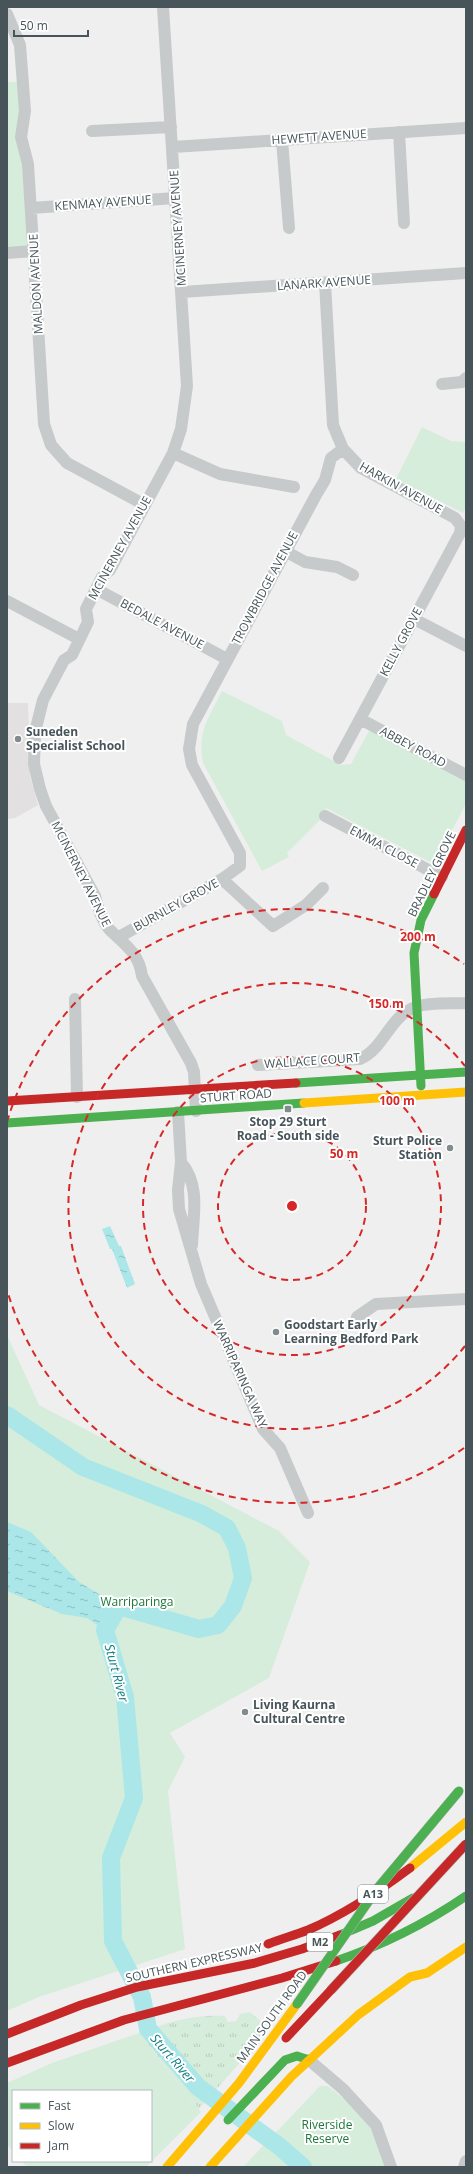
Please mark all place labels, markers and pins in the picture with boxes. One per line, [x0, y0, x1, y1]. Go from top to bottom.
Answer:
place label: Suneden Specialist School [26, 723, 125, 754]
marker: Suneden Specialist School [13, 734, 23, 744]
marker: Stop 29 Sturt Road - South side [283, 1104, 293, 1114]
place label: Stop 29 Sturt Road - South side [237, 1113, 339, 1144]
place label: Sturt Police Station [373, 1132, 442, 1163]
marker: Sturt Police Station [445, 1143, 455, 1153]
centre of rings [285, 1199, 299, 1213]
place label: Goodstart Early Learning Bedford Park [284, 1316, 419, 1347]
marker: Goodstart Early Learning Bedford Park [271, 1327, 281, 1337]
place label: Living Kaurna Cultural Centre [253, 1696, 345, 1727]
marker: Living Kaurna Cultural Centre [240, 1707, 250, 1717]

